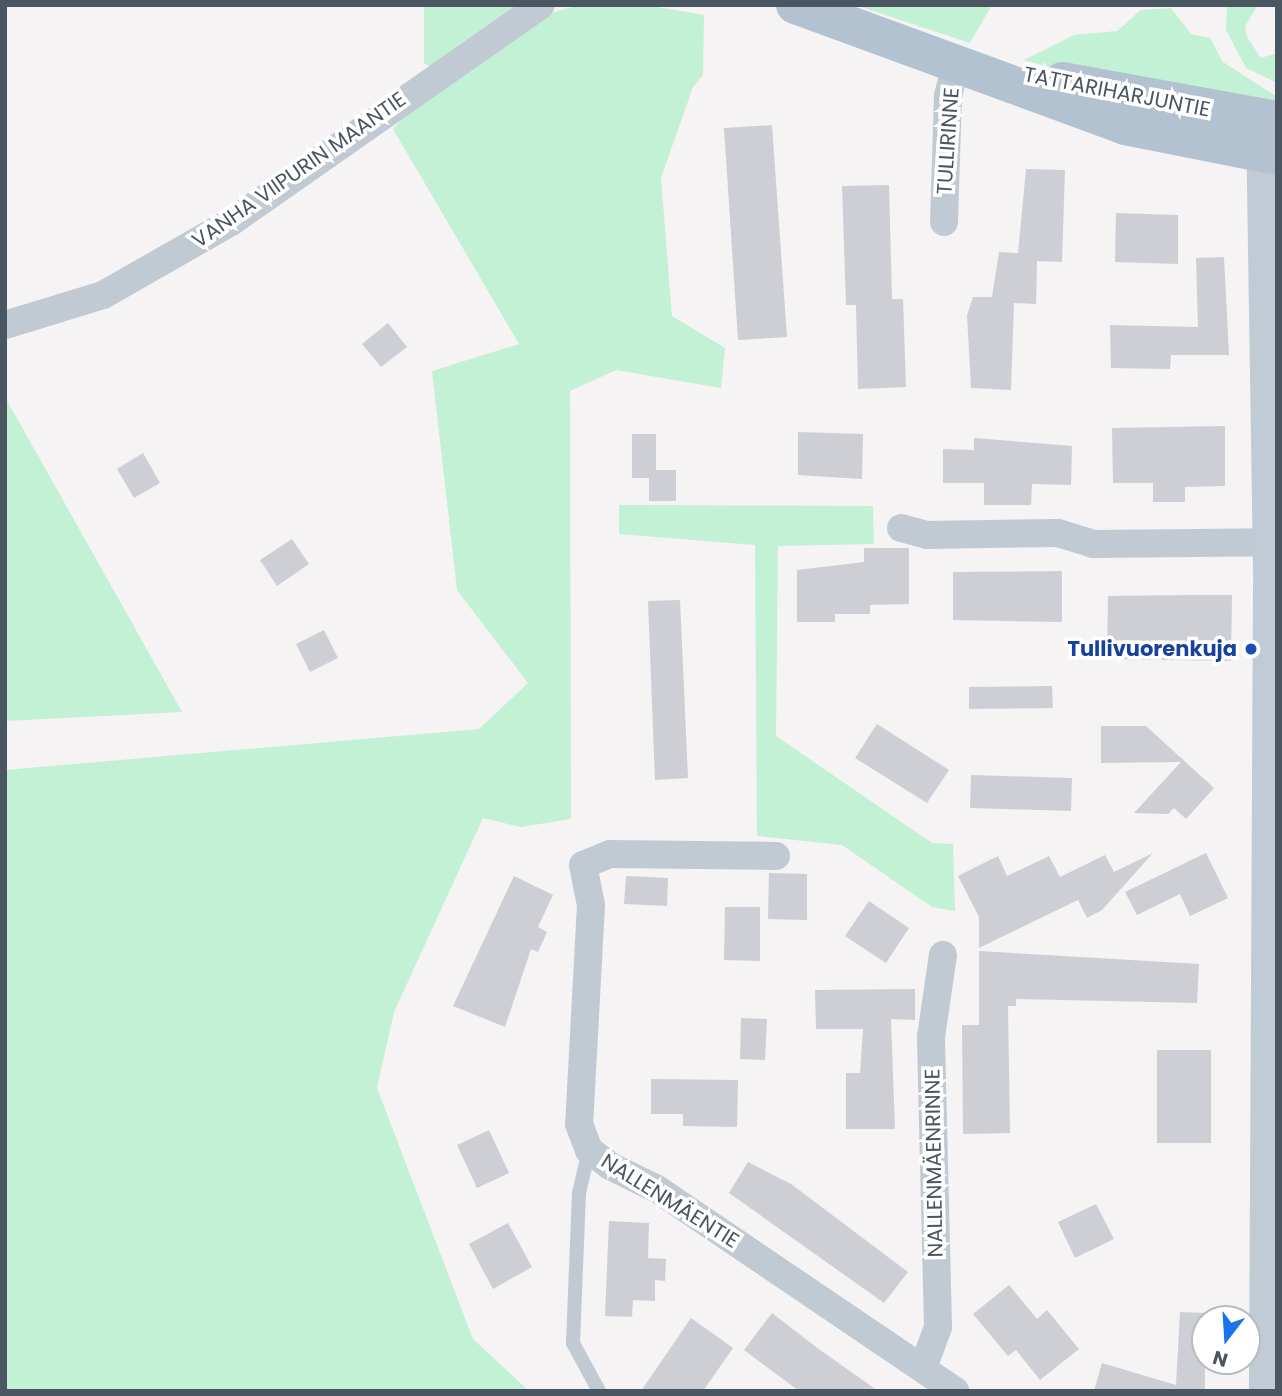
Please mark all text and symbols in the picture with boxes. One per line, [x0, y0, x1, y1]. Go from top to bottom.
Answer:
street label: TATTARIHARJUNTIE [1022, 62, 1212, 122]
street label: VANHA VIIPURIN MAANTIE [187, 87, 411, 253]
street label: TULLIRINNE [932, 87, 964, 195]
place label: Tullivuorenkuja [1068, 636, 1237, 662]
marker: Tullivuorenkuja [1243, 641, 1259, 657]
street label: NALLENMÄENRINNE [920, 1068, 948, 1258]
street label: NALLENMÄENTIE [596, 1149, 744, 1253]
north arrow [1191, 1305, 1261, 1375]
text: N [1210, 1344, 1231, 1374]

